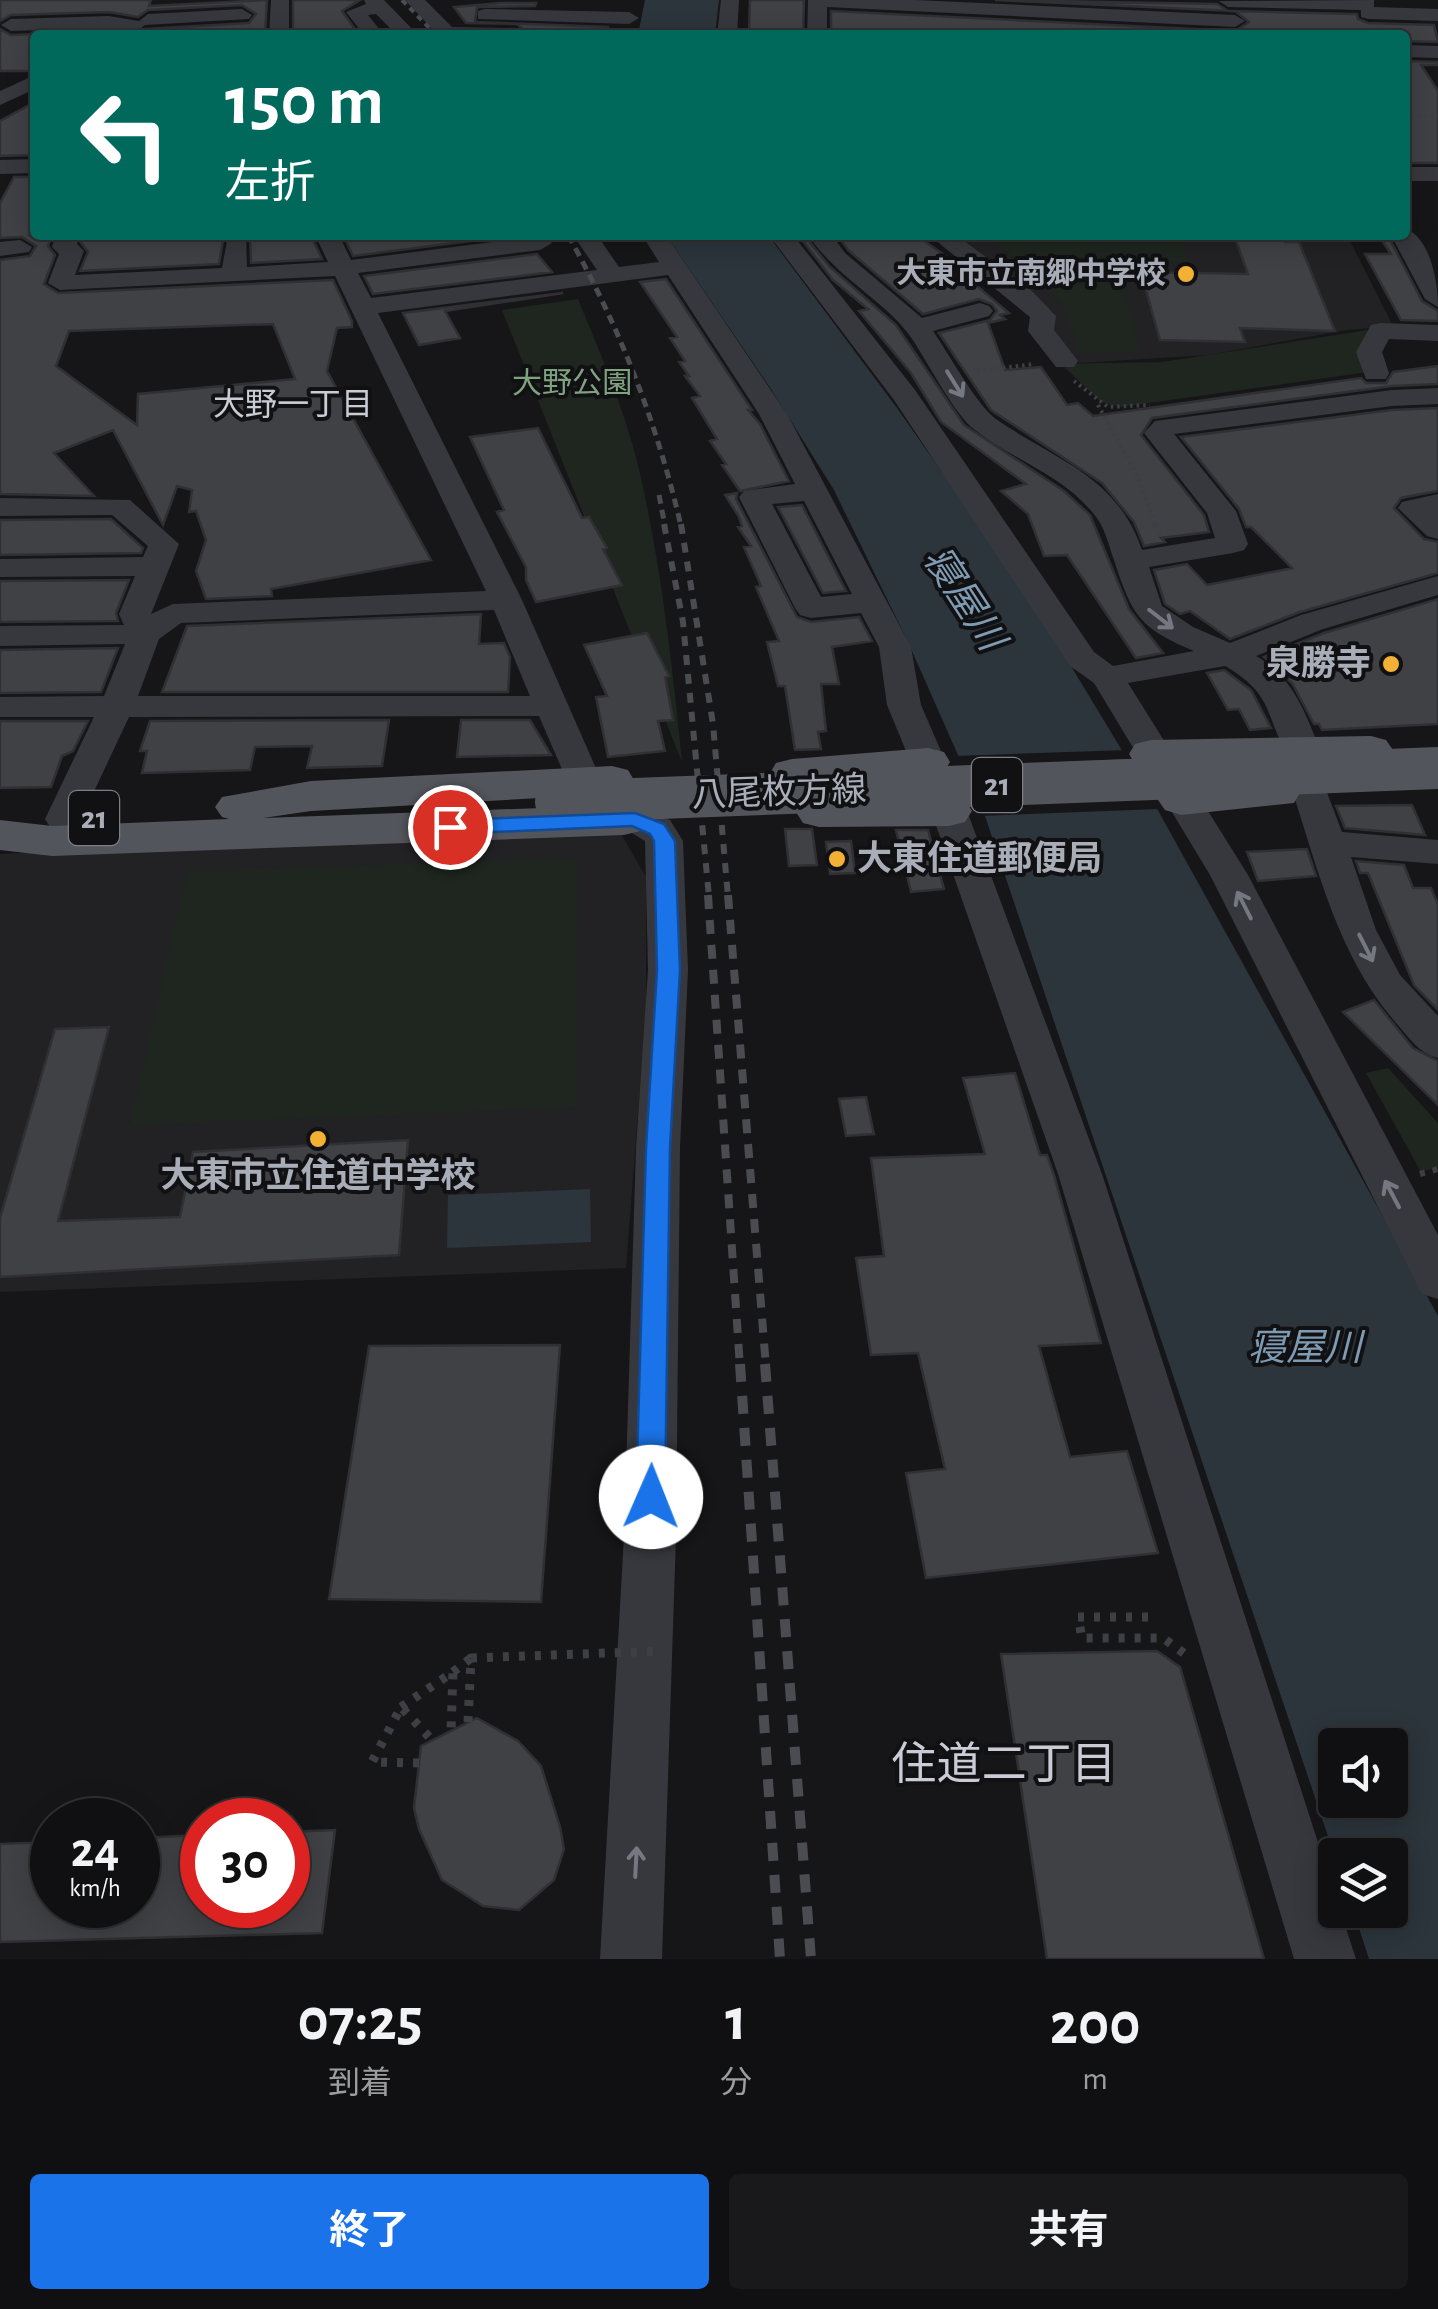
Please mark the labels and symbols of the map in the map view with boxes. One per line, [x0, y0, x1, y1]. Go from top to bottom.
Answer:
place label: 大東市立南郷中学校 [896, 257, 1166, 289]
marker: 大東市立南郷中学校 [1175, 263, 1197, 285]
park label: 大野公園 [512, 368, 632, 399]
one-way arrow [945, 369, 966, 397]
district label: 大野一丁目 [213, 388, 373, 421]
water label: 寝屋川 [916, 540, 1014, 661]
one-way arrow [1147, 608, 1173, 630]
place label: 泉勝寺 [1266, 644, 1371, 682]
marker: 泉勝寺 [1380, 653, 1402, 675]
road number: 21 [972, 758, 1022, 812]
street label: 八尾枚方線 [691, 770, 867, 814]
pin [408, 785, 493, 870]
road number: 21 [69, 791, 119, 845]
place label: 大東住道郵便局 [857, 840, 1102, 877]
marker: 大東住道郵便局 [826, 848, 848, 870]
one-way arrow [1233, 891, 1252, 921]
one-way arrow [1357, 932, 1376, 962]
marker: 大東市立住道中学校 [307, 1128, 329, 1150]
place label: 大東市立住道中学校 [160, 1156, 476, 1194]
one-way arrow [1382, 1180, 1401, 1209]
water label: 寝屋川 [1248, 1328, 1366, 1368]
position arrow [599, 1445, 703, 1549]
district label: 住道二丁目 [891, 1741, 1117, 1788]
speed limit sign: 30 [180, 1798, 310, 1928]
one-way arrow [626, 1846, 645, 1878]

